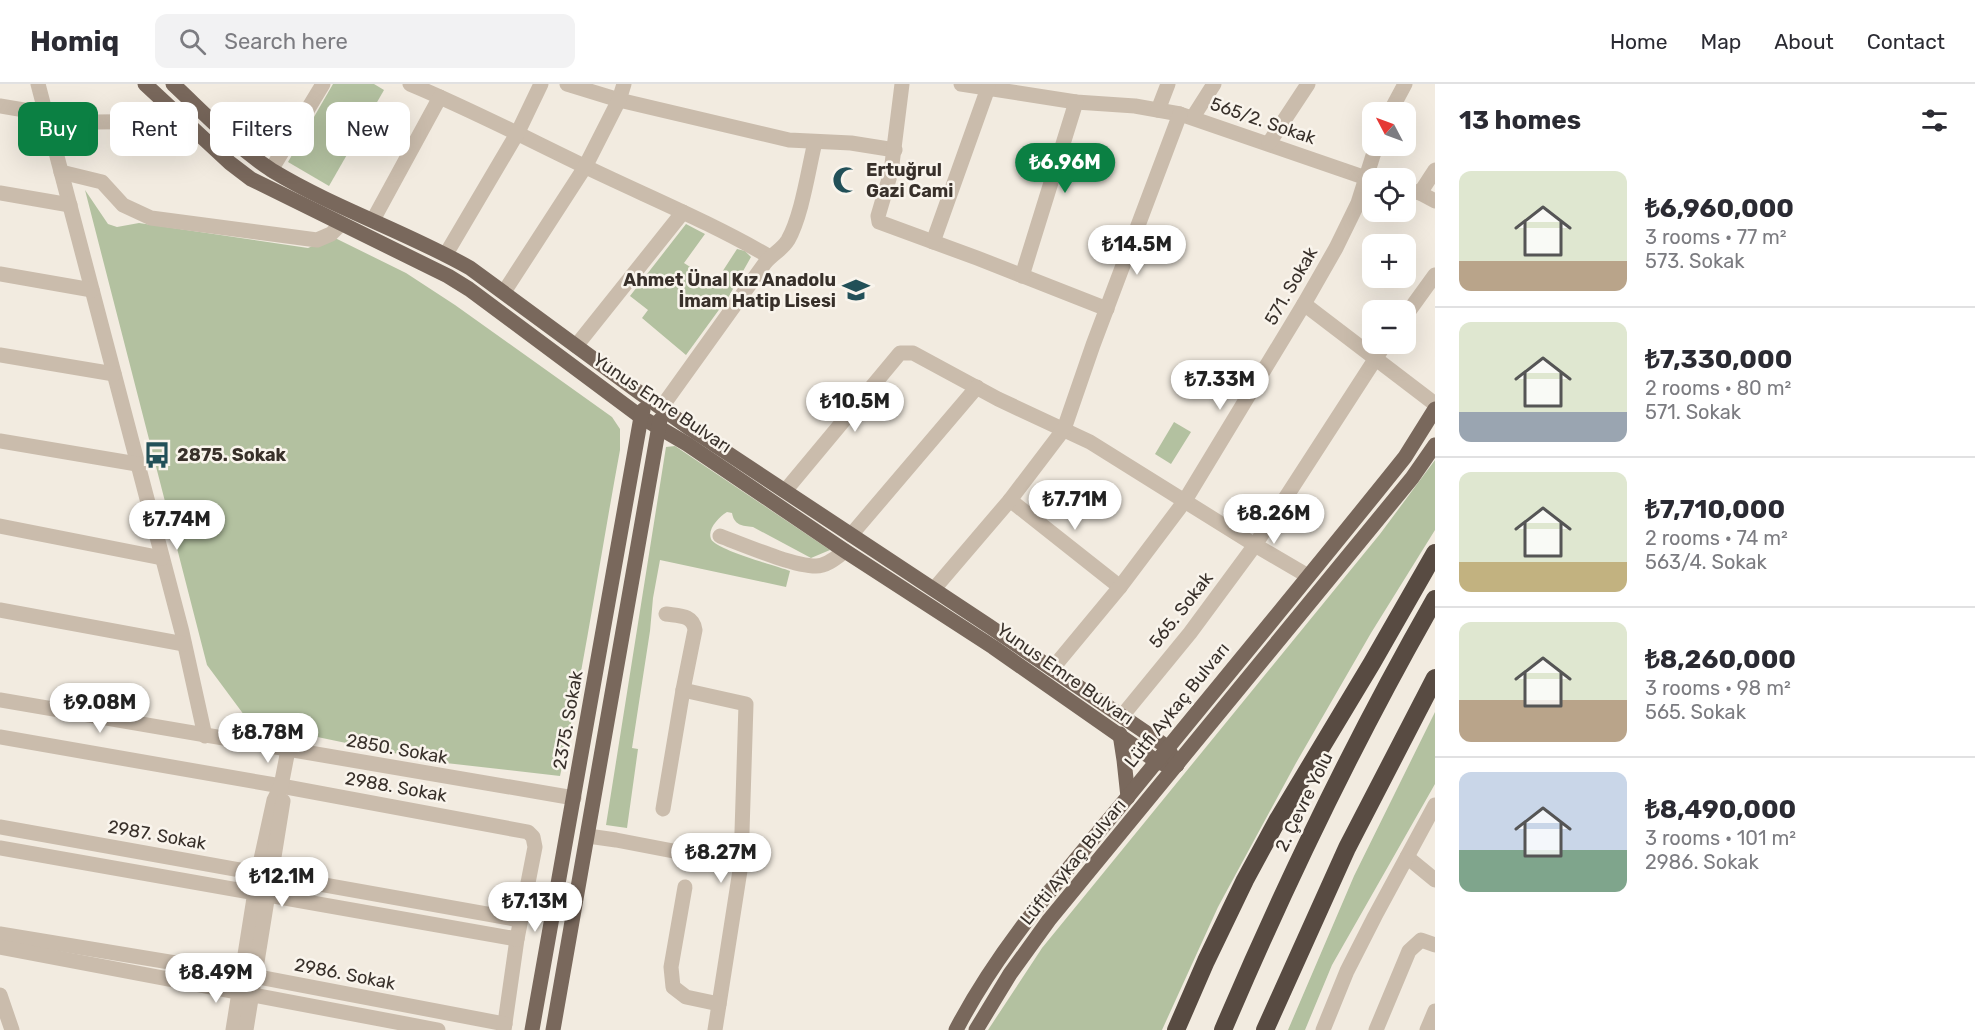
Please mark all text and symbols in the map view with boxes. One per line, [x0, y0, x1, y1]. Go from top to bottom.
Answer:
search box [155, 14, 575, 68]
text: Homiq [30, 25, 119, 58]
icon: search [176, 25, 209, 58]
text: Search here [224, 28, 348, 55]
text: Home [1610, 29, 1667, 54]
text: Map [1700, 29, 1741, 54]
text: About [1774, 29, 1834, 54]
text: Contact [1867, 29, 1945, 54]
street label: 565/2. Sokak [1207, 93, 1319, 150]
chip: Buy [18, 102, 98, 156]
chip: Rent [110, 102, 198, 156]
chip: Filters [210, 102, 314, 156]
chip: New [326, 102, 410, 156]
north arrow [1362, 102, 1416, 156]
map controls [1362, 102, 1416, 354]
icon: filters [1918, 104, 1951, 137]
text: 13 homes [1459, 105, 1581, 136]
pin: ₺6.96M [1016, 143, 1114, 194]
text: ₺6.96M [1029, 150, 1101, 174]
place label: Ertuğrul Gazi Cami [866, 159, 953, 202]
mosque icon: Ertuğrul Gazi Cami [831, 165, 861, 195]
button: locate [1362, 168, 1416, 222]
text: ₺6,960,000 [1645, 193, 1794, 224]
icon: home [1507, 195, 1579, 267]
pin: ₺14.5M [1088, 225, 1186, 276]
text: 3 rooms · 77 m² [1645, 225, 1787, 249]
text: ₺14.5M [1102, 232, 1172, 256]
button: + [1362, 234, 1416, 288]
street label: 571. Sokak [1260, 242, 1322, 329]
text: 573. Sokak [1645, 249, 1745, 273]
place label: Ahmet Ünal Kız Anadolu İmam Hatip Lisesi [623, 269, 836, 312]
school or university icon: Ahmet Ünal Kız Anadolu İmam Hatip Lisesi [841, 275, 871, 305]
button: − [1362, 300, 1416, 354]
text: ₺7,330,000 [1645, 344, 1792, 375]
icon: home [1507, 346, 1579, 418]
street label: Yunus Emre Bulvarı [588, 348, 736, 458]
pin: ₺7.33M [1171, 360, 1269, 411]
text: ₺7.33M [1185, 367, 1255, 391]
text: 2 rooms · 80 m² [1645, 376, 1791, 400]
pin: ₺10.5M [806, 382, 904, 433]
text: ₺10.5M [820, 389, 890, 413]
text: 571. Sokak [1645, 400, 1741, 424]
bus stop icon: 2875. Sokak [142, 440, 172, 470]
place label: 2875. Sokak [177, 444, 287, 466]
pin: ₺7.71M [1026, 480, 1124, 531]
text: ₺7.71M [1043, 487, 1107, 511]
pin: ₺8.26M [1225, 494, 1323, 545]
text: ₺7,710,000 [1645, 494, 1785, 525]
icon: home [1507, 496, 1579, 568]
pin: ₺7.74M [128, 500, 226, 551]
text: ₺8.26M [1237, 501, 1311, 525]
text: ₺7.74M [143, 507, 211, 531]
text: 2 rooms · 74 m² [1645, 526, 1788, 550]
text: 563/4. Sokak [1645, 550, 1767, 574]
street label: 565. Sokak [1144, 567, 1218, 653]
street label: Yunus Emre Bulvarı [992, 618, 1138, 730]
street label: Lütfi Aykaç Bulvarı [1120, 638, 1234, 772]
text: ₺8,260,000 [1645, 644, 1796, 675]
icon: home [1507, 646, 1579, 718]
street label: 2375. Sokak [548, 668, 588, 771]
text: 3 rooms · 98 m² [1645, 676, 1791, 700]
pin: ₺9.08M [51, 683, 149, 734]
text: ₺9.08M [64, 690, 136, 714]
text: 565. Sokak [1645, 700, 1746, 724]
pin: ₺8.78M [219, 713, 317, 764]
text: ₺8.78M [232, 720, 304, 744]
street label: 2850. Sokak [345, 729, 450, 769]
street label: 2. Çevre Yolu [1271, 749, 1337, 855]
street label: 2988. Sokak [343, 767, 449, 807]
text: ₺8,490,000 [1645, 794, 1796, 825]
street label: Lüfti Aykaç Bulvarı [1015, 795, 1131, 929]
icon: home [1507, 796, 1579, 868]
street label: 2987. Sokak [106, 816, 209, 855]
text: 3 rooms · 101 m² [1645, 826, 1796, 850]
pin: ₺8.27M [672, 833, 770, 884]
text: ₺8.27M [685, 840, 757, 864]
text: 2986. Sokak [1645, 850, 1759, 874]
pin: ₺12.1M [233, 857, 331, 908]
text: ₺12.1M [249, 864, 315, 888]
pin: ₺7.13M [486, 882, 584, 933]
text: ₺7.13M [502, 889, 568, 913]
pin: ₺8.49M [167, 953, 265, 1004]
street label: 2986. Sokak [293, 953, 398, 995]
text: ₺8.49M [179, 960, 253, 984]

